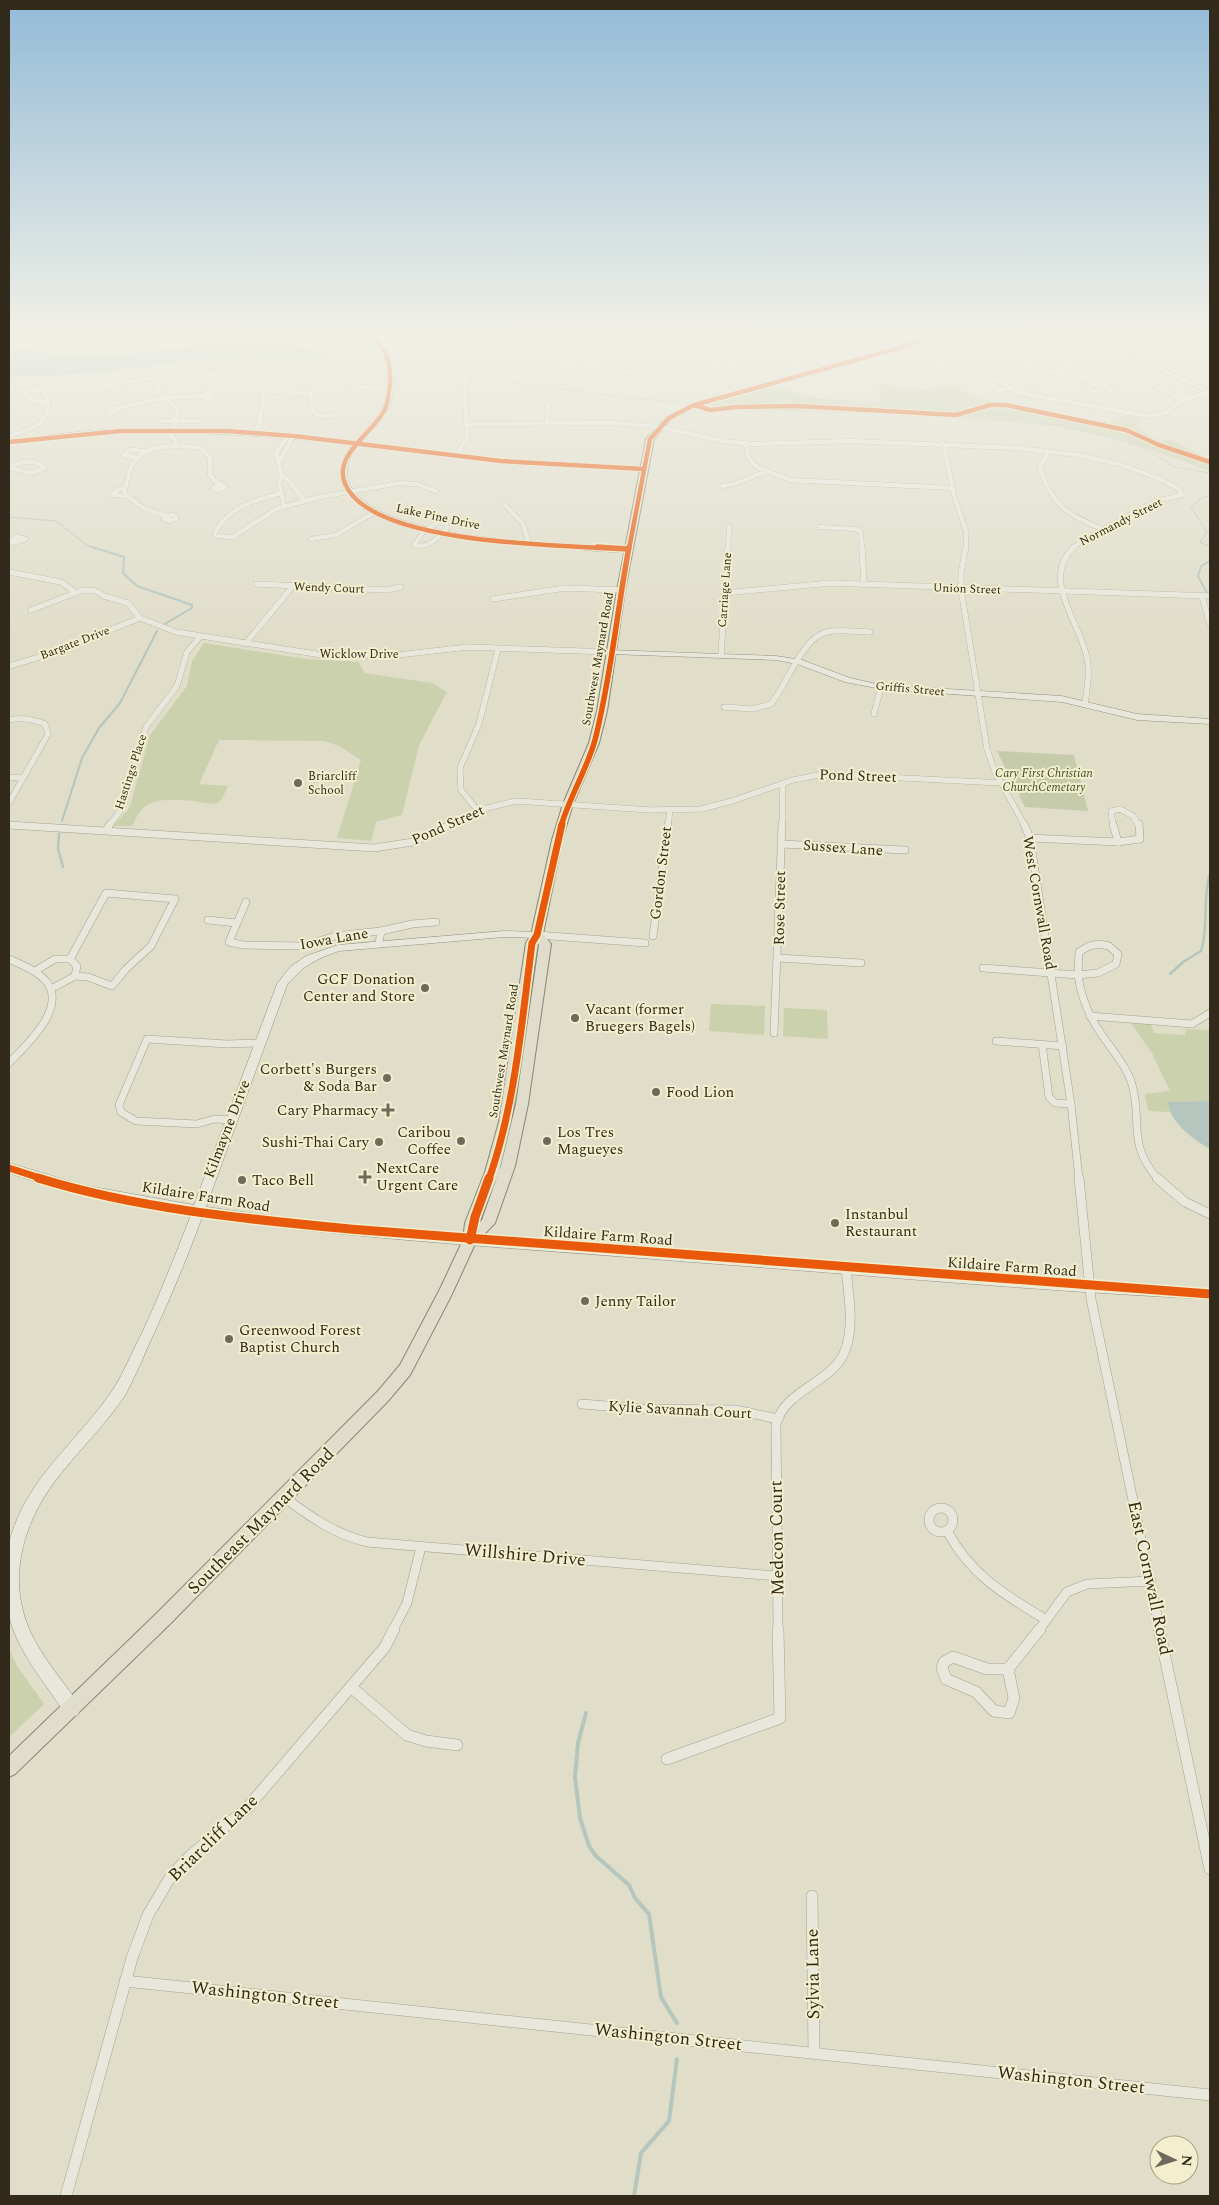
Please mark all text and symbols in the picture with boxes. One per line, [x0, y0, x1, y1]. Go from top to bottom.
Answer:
street label: Normandy Street [1076, 493, 1166, 551]
street label: Lake Pine Drive [394, 499, 482, 535]
street label: Carriage Lane [713, 552, 737, 628]
street label: Wendy Court [293, 577, 365, 599]
street label: Union Street [933, 578, 1001, 600]
street label: Southwest Maynard Road [577, 590, 619, 727]
street label: Bargate Drive [37, 621, 113, 665]
street label: Wicklow Drive [319, 645, 399, 664]
street label: Griffis Street [875, 677, 945, 701]
street label: Hastings Place [110, 731, 152, 812]
street label: Pond Street [819, 763, 897, 789]
park label: Cary First Christian ChurchCemetary [995, 764, 1094, 797]
place label: Briarcliff School [308, 767, 357, 800]
marker: Briarcliff School [292, 777, 304, 789]
street label: Pond Street [408, 799, 488, 851]
street label: Gordon Street [644, 825, 678, 921]
street label: Sussex Lane [802, 834, 884, 862]
street label: West Cornwall Road [1016, 834, 1062, 972]
street label: Rose Street [768, 870, 792, 946]
street label: Iowa Lane [298, 922, 370, 956]
place label: GCF Donation Center and Store [303, 968, 415, 1008]
marker: GCF Donation Center and Store [419, 982, 431, 994]
street label: Southwest Maynard Road [484, 982, 524, 1119]
place label: Vacant (former Bruegers Bagels) [585, 998, 695, 1038]
marker: Vacant (former Bruegers Bagels) [569, 1012, 581, 1024]
place label: Corbett's Burgers & Soda Bar [260, 1058, 377, 1098]
marker: Corbett's Burgers & Soda Bar [381, 1072, 393, 1084]
street label: Kilmayne Drive [198, 1077, 256, 1181]
place label: Food Lion [666, 1081, 735, 1104]
marker: Food Lion [650, 1086, 662, 1098]
place label: Cary Pharmacy [277, 1099, 379, 1122]
marker: Cary Pharmacy [382, 1104, 394, 1116]
place label: Caribou Coffee [397, 1121, 451, 1161]
place label: Los Tres Magueyes [557, 1121, 623, 1161]
place label: Sushi-Thai Cary [262, 1131, 370, 1154]
marker: Caribou Coffee [455, 1135, 467, 1147]
marker: Los Tres Magueyes [541, 1135, 553, 1147]
marker: Sushi-Thai Cary [373, 1136, 385, 1148]
place label: NextCare Urgent Care [376, 1157, 458, 1197]
place label: Taco Bell [252, 1169, 314, 1192]
marker: NextCare Urgent Care [358, 1170, 372, 1184]
marker: Taco Bell [236, 1174, 248, 1186]
street label: Kildaire Farm Road [140, 1175, 272, 1219]
place label: Instanbul Restaurant [845, 1203, 917, 1243]
marker: Instanbul Restaurant [829, 1217, 841, 1229]
street label: Kildaire Farm Road [542, 1220, 674, 1252]
street label: Kildaire Farm Road [946, 1251, 1078, 1283]
place label: Jenny Tailor [595, 1290, 676, 1313]
marker: Jenny Tailor [579, 1295, 591, 1307]
place label: Greenwood Forest Baptist Church [239, 1319, 361, 1359]
marker: Greenwood Forest Baptist Church [223, 1333, 235, 1345]
street label: Kylie Savannah Court [608, 1395, 752, 1425]
street label: Southeast Maynard Road [181, 1441, 341, 1601]
street label: Medcon Court [762, 1480, 792, 1596]
street label: East Cornwall Road [1120, 1498, 1180, 1658]
street label: Willshire Drive [463, 1536, 587, 1574]
street label: Briarcliff Lane [162, 1788, 264, 1888]
street label: Sylvia Lane [799, 1928, 827, 2020]
street label: Washington Street [190, 1974, 340, 2016]
street label: Washington Street [593, 2016, 743, 2058]
street label: Washington Street [996, 2059, 1146, 2101]
north arrow [1149, 2135, 1199, 2185]
text: N [1176, 2154, 1197, 2167]

